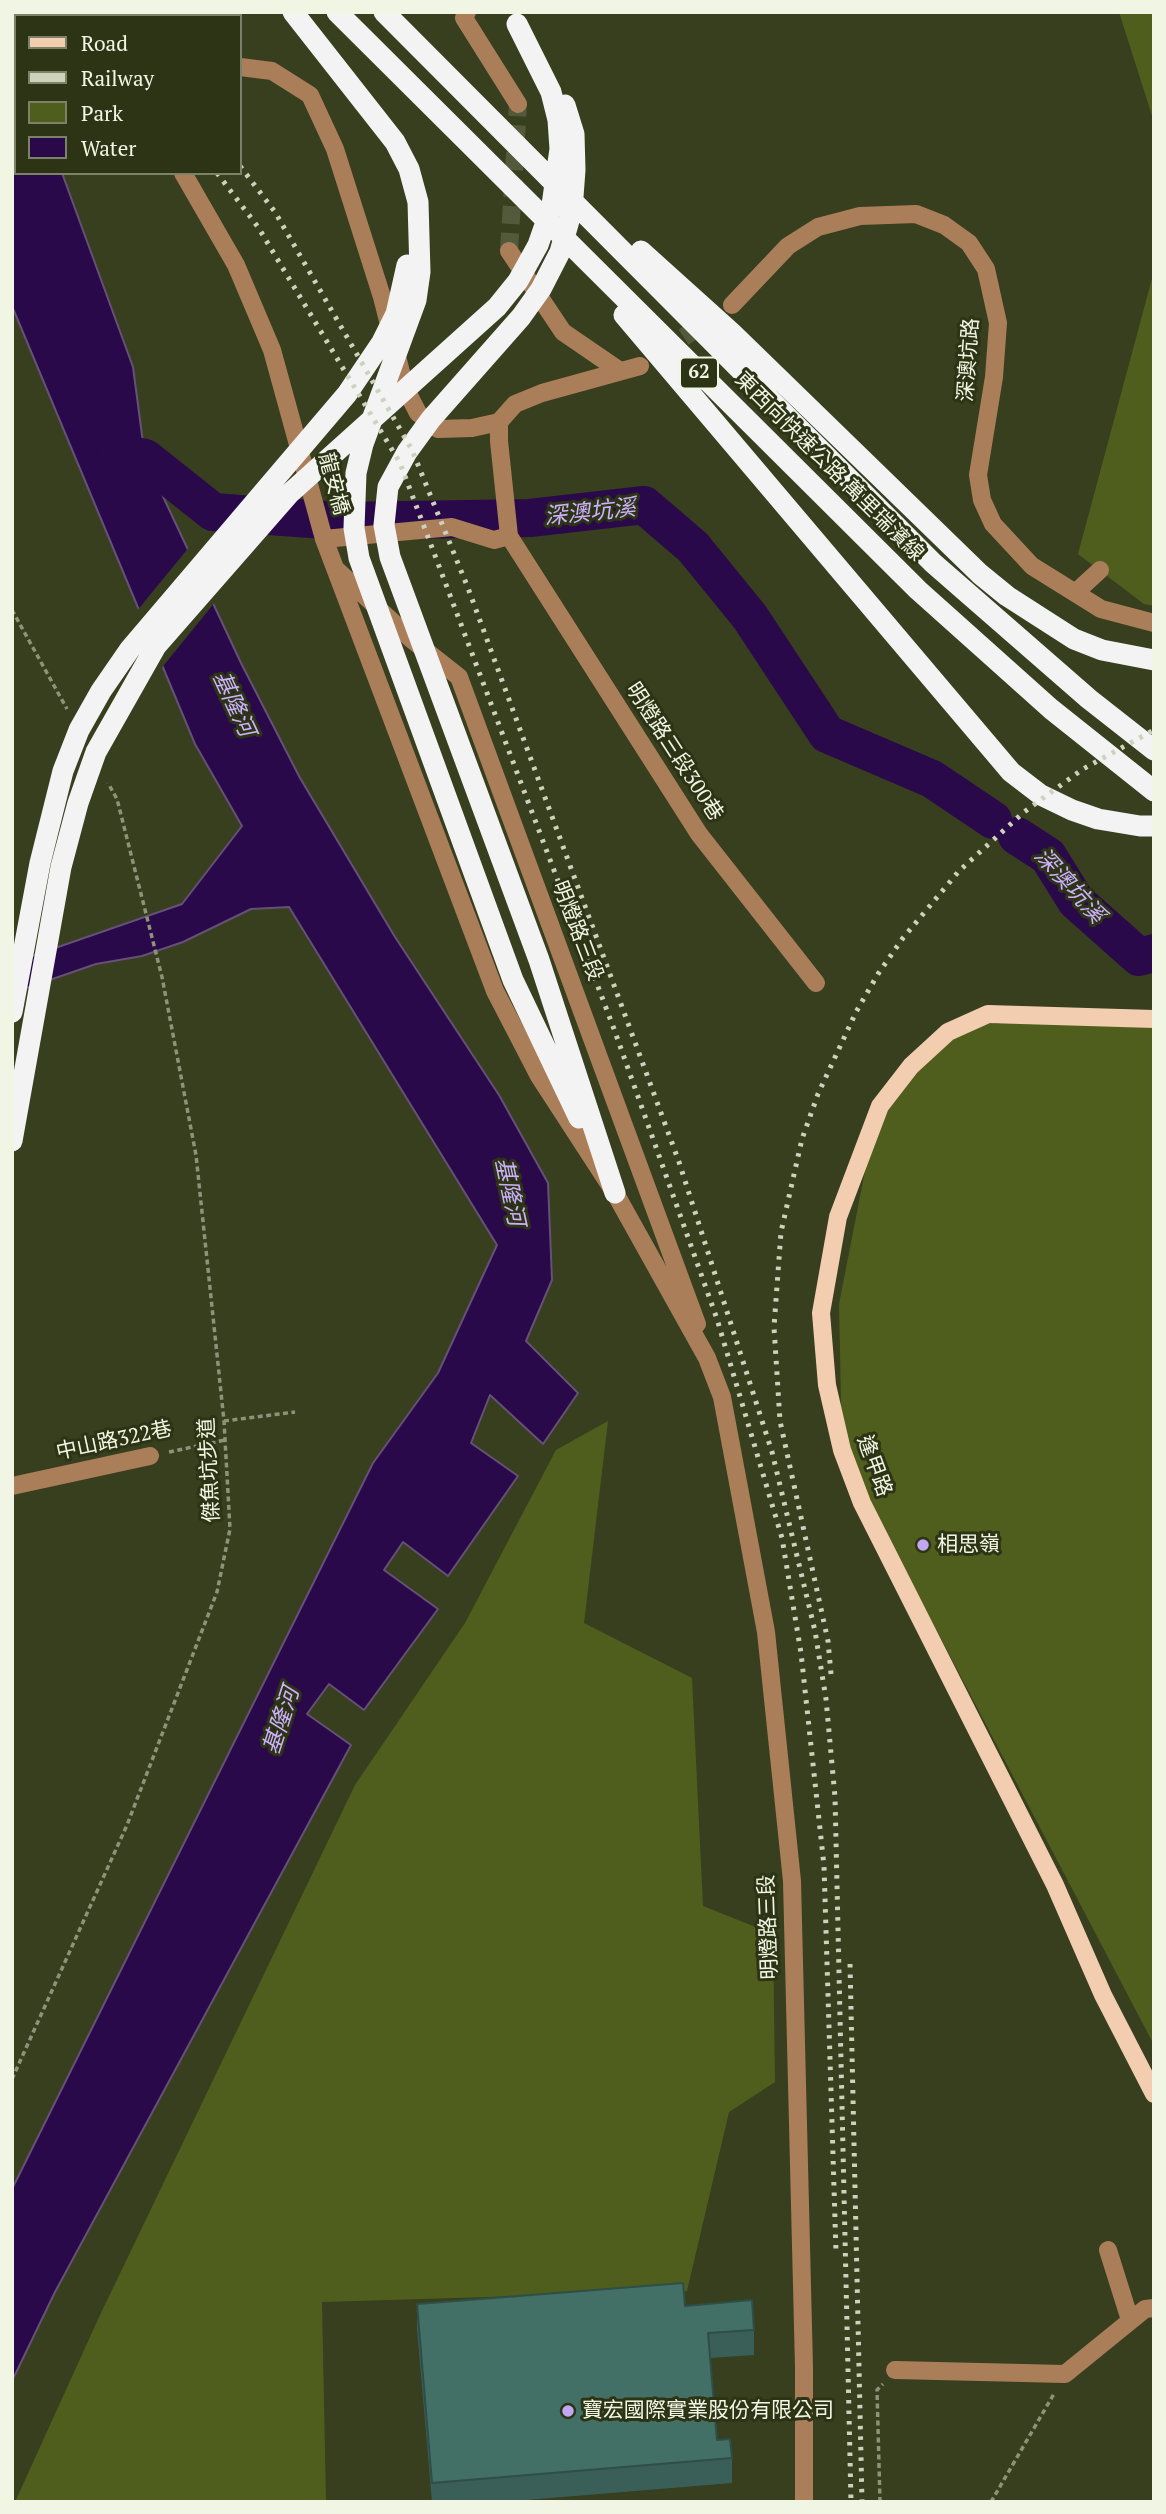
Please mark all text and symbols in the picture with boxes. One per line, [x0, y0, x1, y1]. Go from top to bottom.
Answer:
legend [14, 14, 242, 175]
text: Road [81, 29, 128, 57]
text: Railway [81, 64, 154, 92]
text: Park [81, 99, 123, 127]
text: Water [81, 134, 136, 162]
street label: 深澳坑路 [954, 317, 984, 403]
road number: 62 [680, 358, 718, 388]
street label: 東西向快速公路 萬里瑞濱線 [729, 367, 929, 567]
street label: 龍安橋 [313, 450, 353, 518]
water label: 深澳坑溪 [543, 494, 637, 532]
water label: 基隆河 [206, 667, 260, 741]
street label: 明燈路三段300巷 [620, 678, 728, 826]
water label: 深澳坑溪 [1028, 843, 1110, 929]
street label: 明燈路三段 [546, 877, 608, 985]
water label: 基隆河 [488, 1155, 530, 1229]
street label: 中山路322巷 [54, 1416, 174, 1466]
street label: 傑魚坑步道 [195, 1417, 225, 1523]
street label: 逢甲路 [851, 1432, 897, 1500]
place label: 相思嶺 [937, 1532, 1000, 1558]
marker: 相思嶺 [915, 1537, 931, 1553]
water label: 基隆河 [258, 1684, 306, 1758]
street label: 明燈路三段 [755, 1874, 783, 1980]
place label: 寶宏國際實業股份有限公司 [582, 2398, 834, 2424]
marker: 寶宏國際實業股份有限公司 [560, 2403, 576, 2419]

